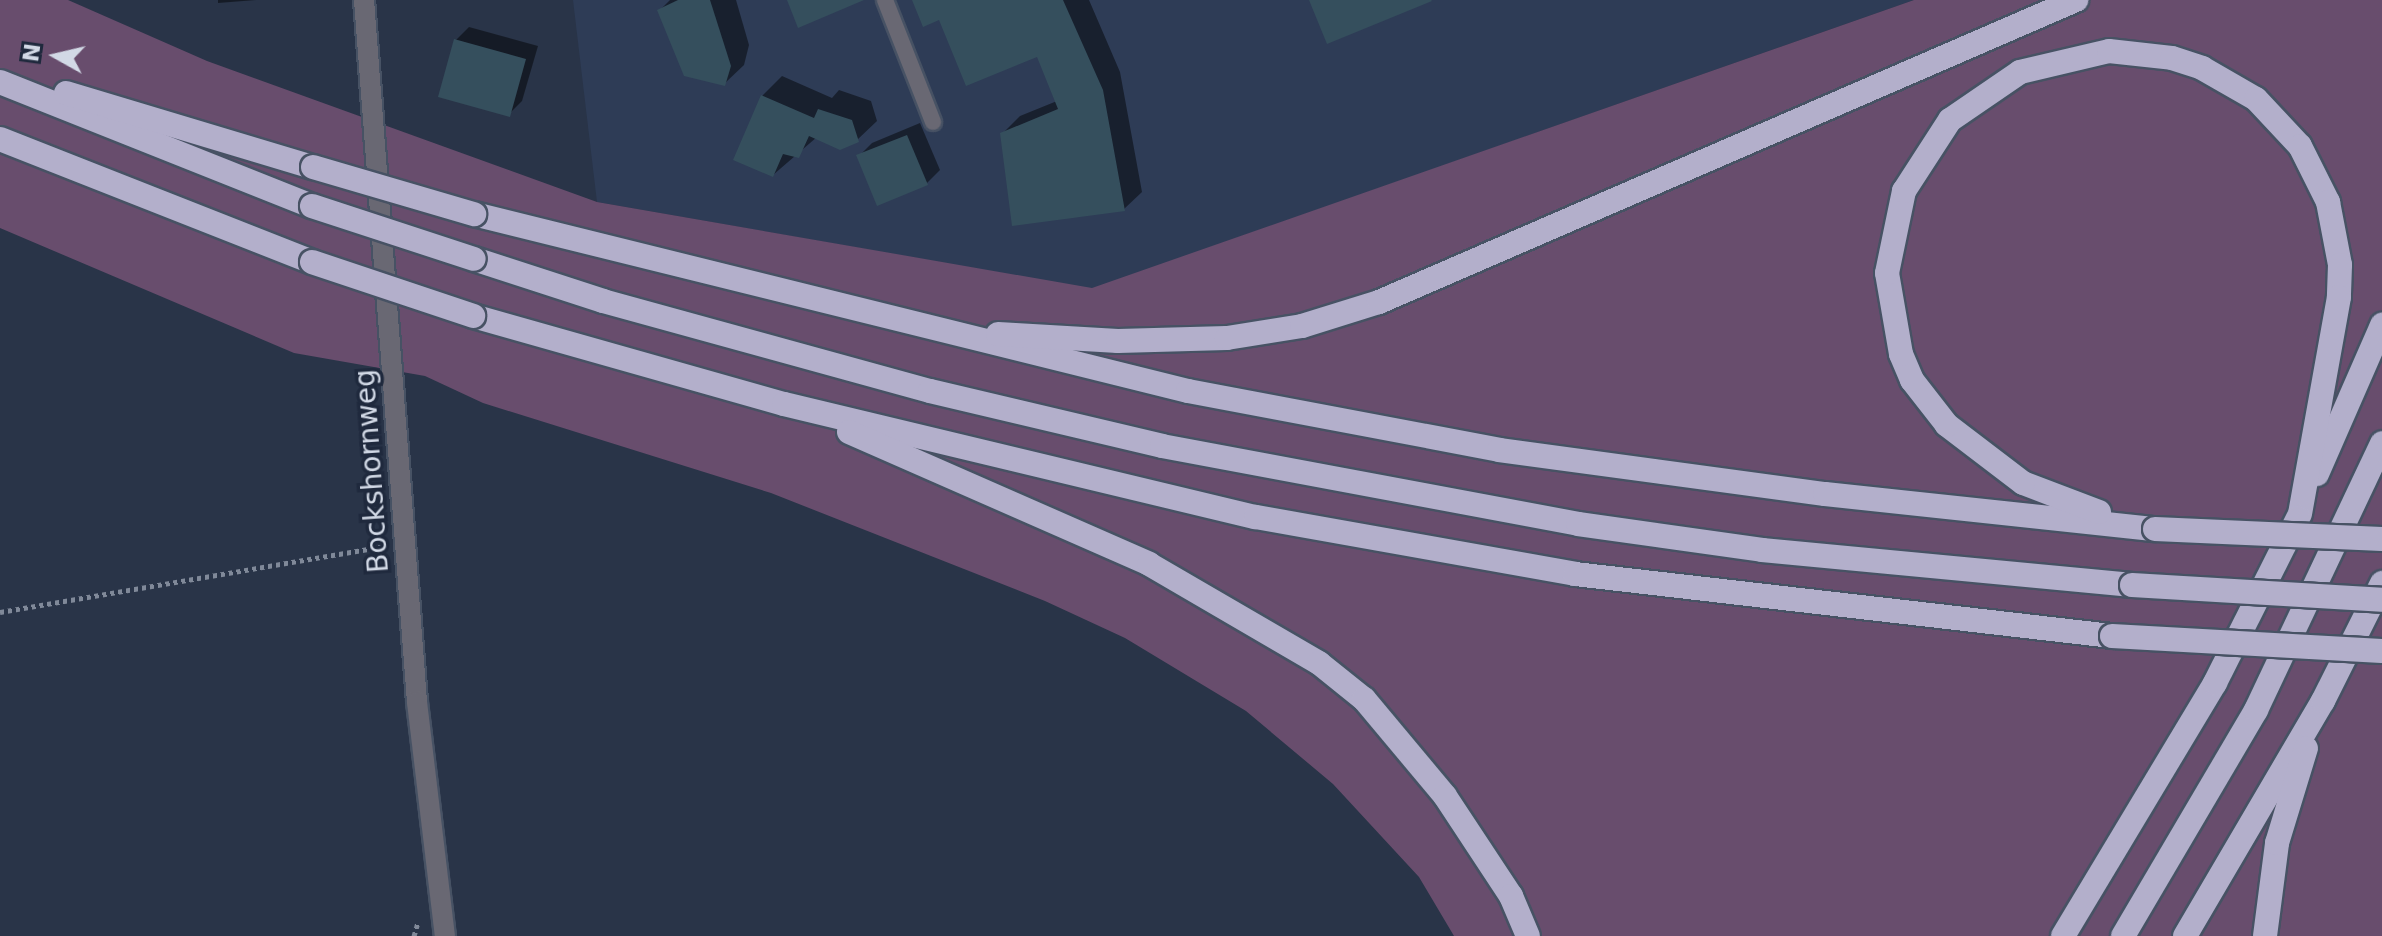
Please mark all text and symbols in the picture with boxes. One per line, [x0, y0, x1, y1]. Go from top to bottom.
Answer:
north arrow [16, 16, 96, 96]
text: N [18, 42, 45, 63]
street label: Bockshornweg [348, 368, 396, 574]

